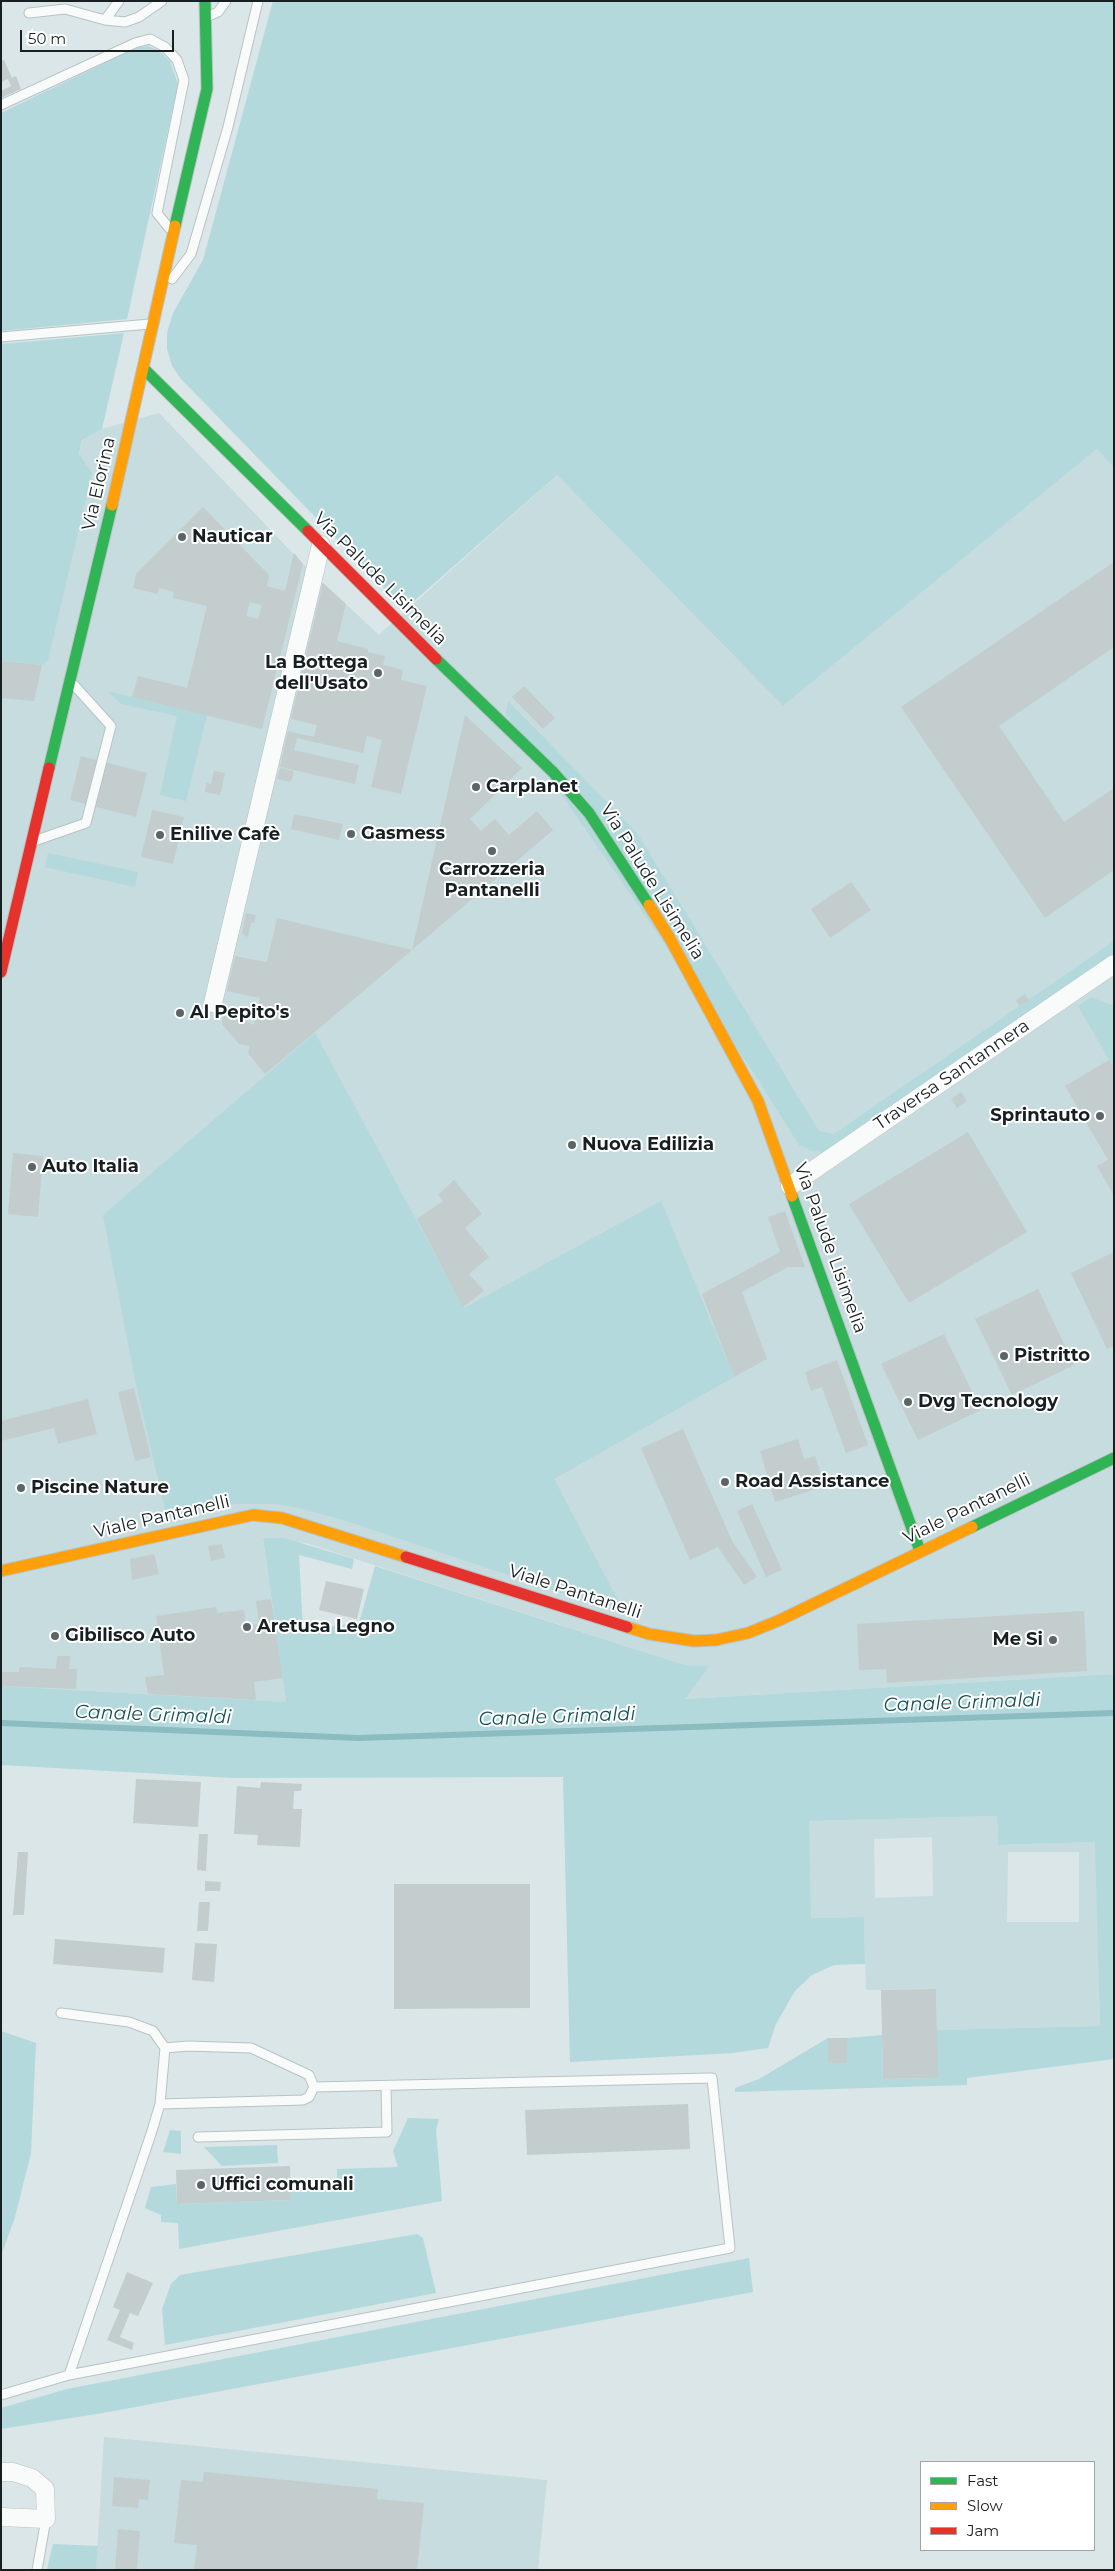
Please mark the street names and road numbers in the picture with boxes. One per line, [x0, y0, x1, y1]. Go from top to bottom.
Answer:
street label: Via Elorina [78, 435, 120, 533]
street label: Via Palude Lisimelia [309, 508, 451, 650]
street label: Via Palude Lisimelia [595, 800, 709, 964]
street label: Traversa Santannera [870, 1015, 1034, 1135]
street label: Via Palude Lisimelia [789, 1160, 871, 1336]
street label: Viale Pantanelli [900, 1469, 1034, 1549]
street label: Viale Pantanelli [92, 1491, 232, 1543]
street label: Viale Pantanelli [506, 1560, 644, 1624]

